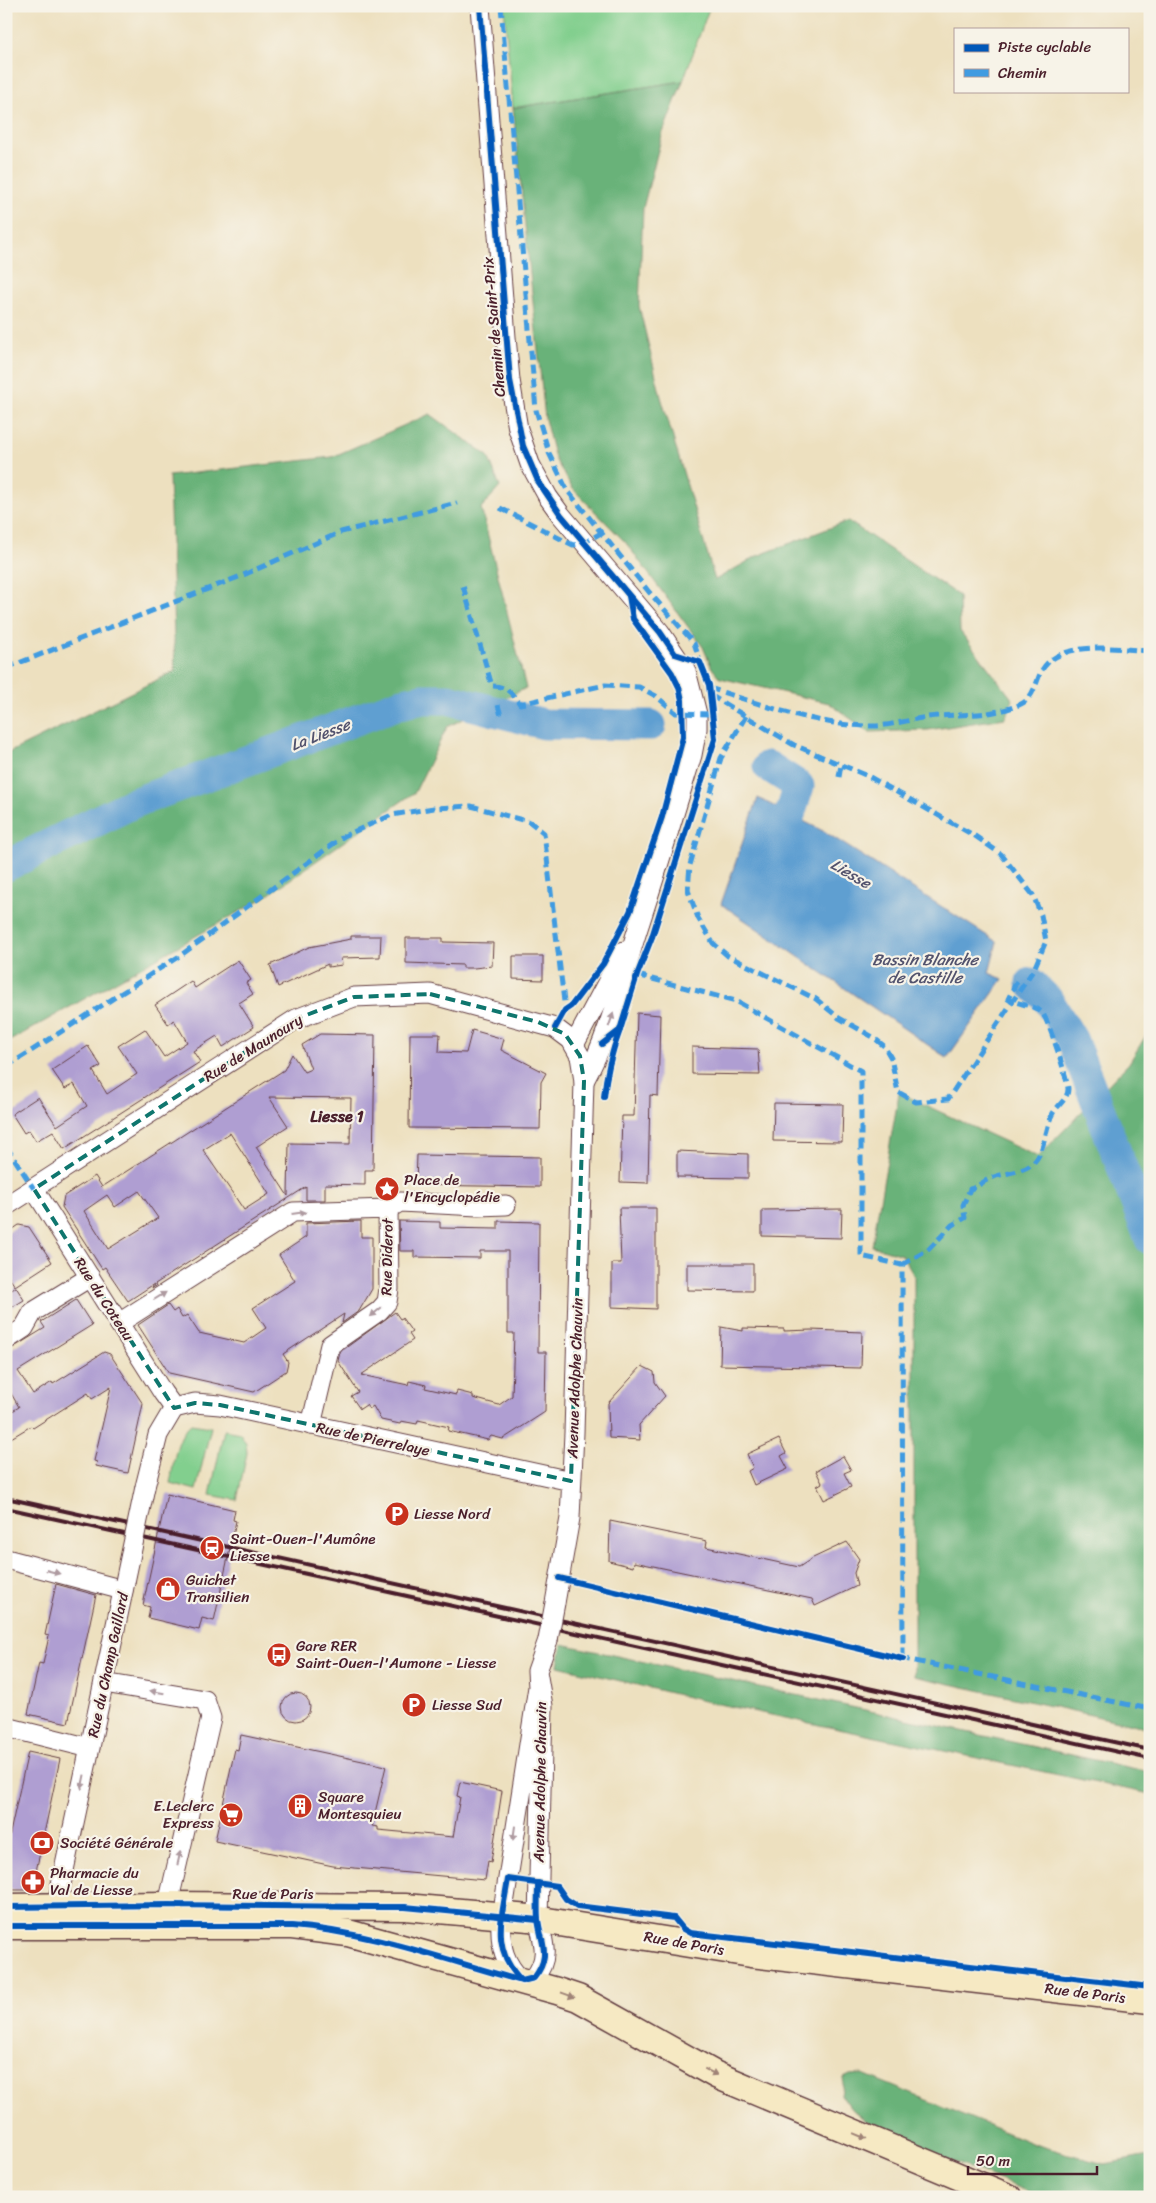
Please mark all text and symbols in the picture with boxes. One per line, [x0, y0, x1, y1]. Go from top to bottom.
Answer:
legend [954, 28, 1128, 92]
text: Piste cyclable [998, 34, 1091, 60]
text: Chemin [998, 60, 1047, 86]
street label: Chemin de Saint-Prix [475, 256, 513, 398]
water label: La Liesse [286, 709, 356, 759]
water label: Liesse [825, 850, 878, 898]
water label: Bassin Blanche de Castille [872, 945, 980, 992]
street label: Rue de Maunoury [198, 1007, 308, 1089]
one-way arrow [608, 1013, 615, 1028]
district label: Liesse 1 [310, 1102, 364, 1131]
place label: Place de l'Encyclopédie [404, 1167, 500, 1210]
place icon: Place de l'Encyclopédie [374, 1176, 400, 1202]
one-way arrow [291, 1209, 307, 1217]
street label: Rue Diderot [373, 1217, 401, 1296]
street label: Rue du Coteau [67, 1252, 141, 1346]
one-way arrow [154, 1292, 167, 1301]
street label: Avenue Adolphe Chauvin [559, 1297, 591, 1460]
one-way arrow [370, 1307, 383, 1318]
street label: Rue de Pierrelaye [314, 1414, 433, 1464]
parking icon: Liesse Nord [384, 1501, 410, 1527]
place label: Liesse Nord [414, 1501, 491, 1527]
place label: Saint-Ouen-l'Aumône Liesse [230, 1526, 376, 1569]
station icon: Saint-Ouen-l'Aumône Liesse [199, 1535, 225, 1561]
place label: Guichet Transilien [186, 1567, 249, 1610]
one-way arrow [46, 1568, 61, 1576]
shop icon: Guichet Transilien [155, 1576, 181, 1602]
street label: Rue du Champ Gaillard [80, 1589, 136, 1740]
place label: Gare RER Saint-Ouen-l'Aumone - Liesse [296, 1633, 497, 1676]
bus stop icon: Gare RER Saint-Ouen-l'Aumone - Liesse [266, 1642, 292, 1668]
one-way arrow [148, 1687, 164, 1695]
parking icon: Liesse Sud [401, 1692, 427, 1718]
place label: Liesse Sud [432, 1692, 502, 1718]
street label: Avenue Adolphe Chauvin [526, 1701, 554, 1864]
one-way arrow [79, 1774, 87, 1789]
place label: Square Montesquieu [318, 1784, 402, 1827]
place label: E.Leclerc Express [153, 1793, 215, 1836]
building icon: Square Montesquieu [287, 1793, 313, 1819]
supermarket icon: E.Leclerc Express [218, 1802, 244, 1828]
one-way arrow [510, 1825, 518, 1841]
bank icon: Société Générale [29, 1830, 55, 1856]
place label: Société Générale [60, 1830, 173, 1856]
one-way arrow [175, 1850, 183, 1865]
place label: Pharmacie du Val de Liesse [50, 1860, 139, 1903]
pharmacy icon: Pharmacie du Val de Liesse [20, 1869, 46, 1895]
street label: Rue de Paris [233, 1881, 314, 1907]
street label: Rue de Paris [642, 1923, 727, 1963]
street label: Rue de Paris [1043, 1975, 1128, 2011]
one-way arrow [561, 1991, 576, 1999]
one-way arrow [704, 2069, 718, 2077]
one-way arrow [853, 2132, 868, 2140]
scale bar [968, 2143, 1097, 2175]
text: 50 m [976, 2148, 1011, 2174]

